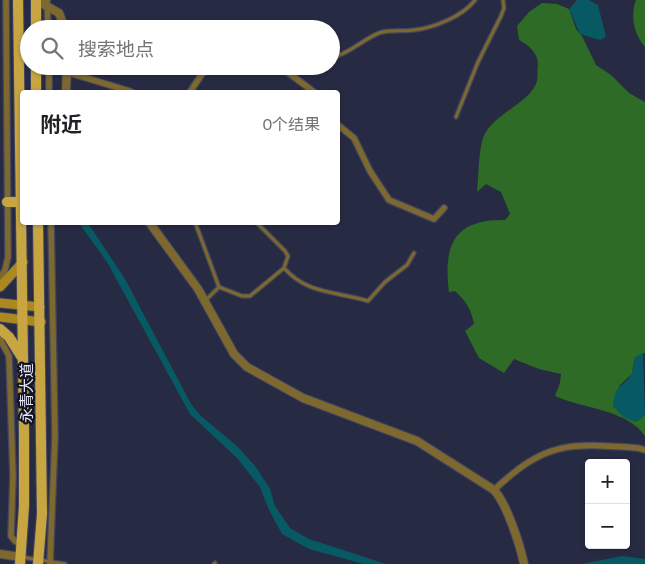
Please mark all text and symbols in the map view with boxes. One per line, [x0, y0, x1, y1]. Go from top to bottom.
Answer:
search box [20, 20, 340, 75]
icon: search [38, 34, 66, 62]
text: 搜索地点 [78, 37, 154, 60]
text: 附近 [40, 111, 82, 136]
text: 0个结果 [263, 114, 320, 133]
street label: 永青大道 [17, 363, 35, 423]
map controls [585, 459, 630, 549]
button: + [585, 459, 630, 504]
button: − [585, 504, 630, 549]

